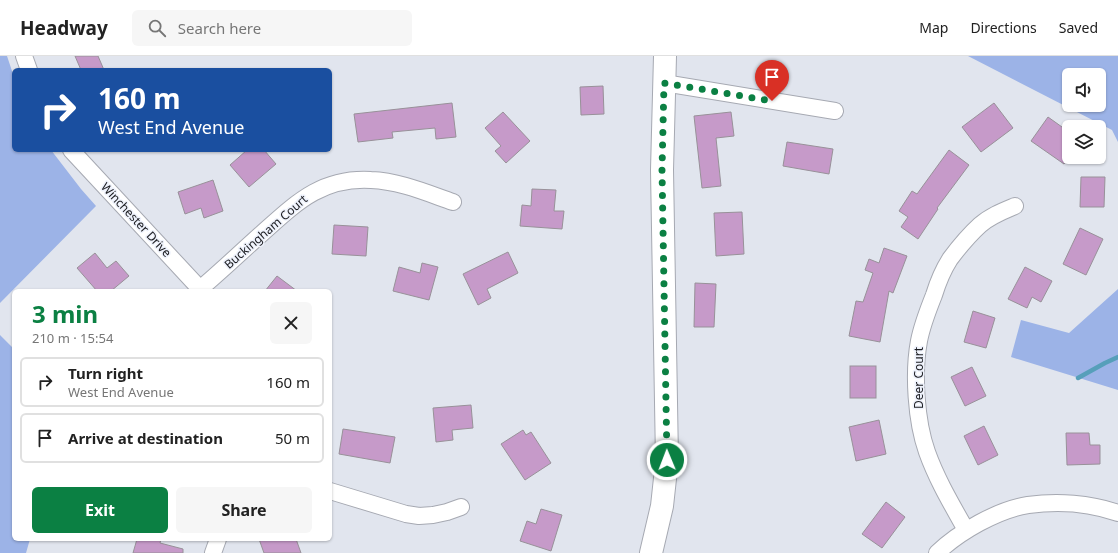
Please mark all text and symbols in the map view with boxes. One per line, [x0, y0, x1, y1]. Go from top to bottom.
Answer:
search box [132, 10, 412, 46]
text: Headway [20, 15, 108, 41]
icon: search [146, 17, 168, 39]
text: Search here [178, 18, 261, 38]
text: Map [919, 18, 948, 37]
text: Directions [970, 18, 1037, 37]
text: Saved [1059, 18, 1098, 37]
pin [755, 60, 789, 101]
icon: arrive [761, 66, 783, 88]
map controls [1062, 68, 1106, 164]
button: sound [1062, 68, 1106, 112]
text: 160 m [98, 79, 181, 117]
icon: right [32, 84, 84, 136]
text: West End Avenue [98, 115, 244, 139]
button: layers [1062, 120, 1106, 164]
street label: Winchester Drive [97, 179, 176, 261]
street label: Buckingham Court [220, 190, 311, 273]
text: 3 min [32, 297, 98, 330]
button: close [270, 302, 312, 344]
text: 210 m · 15:54 [32, 329, 113, 347]
street label: Deer Court [910, 346, 927, 409]
text: Turn right [68, 363, 143, 383]
icon: right [34, 371, 56, 393]
text: 160 m [266, 372, 310, 392]
text: West End Avenue [68, 383, 174, 401]
icon: arrive [34, 427, 56, 449]
text: Arrive at destination [68, 428, 223, 448]
text: 50 m [275, 428, 310, 448]
position arrow [646, 439, 688, 481]
button: Exit [32, 487, 168, 533]
button: Share [176, 487, 312, 533]

